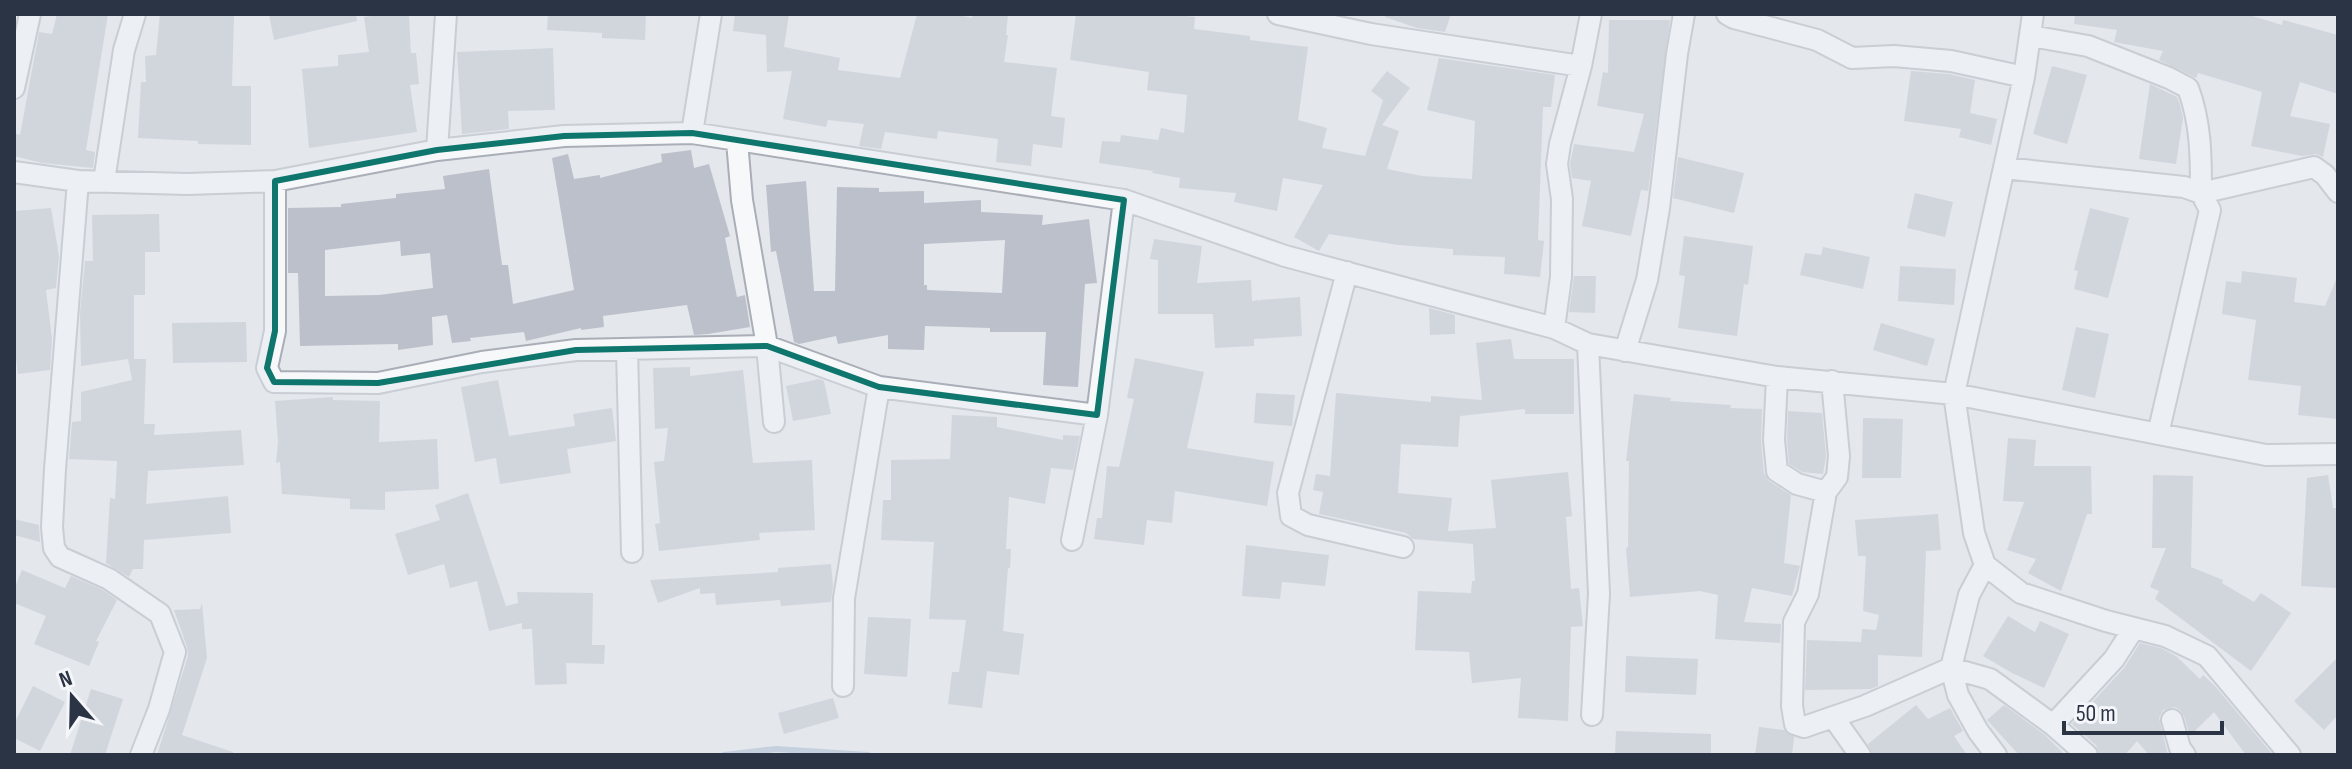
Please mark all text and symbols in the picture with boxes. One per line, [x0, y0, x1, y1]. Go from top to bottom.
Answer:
north arrow [32, 657, 112, 737]
text: N [56, 665, 76, 694]
scale bar [2064, 685, 2222, 735]
text: 50 m [2076, 699, 2116, 728]

